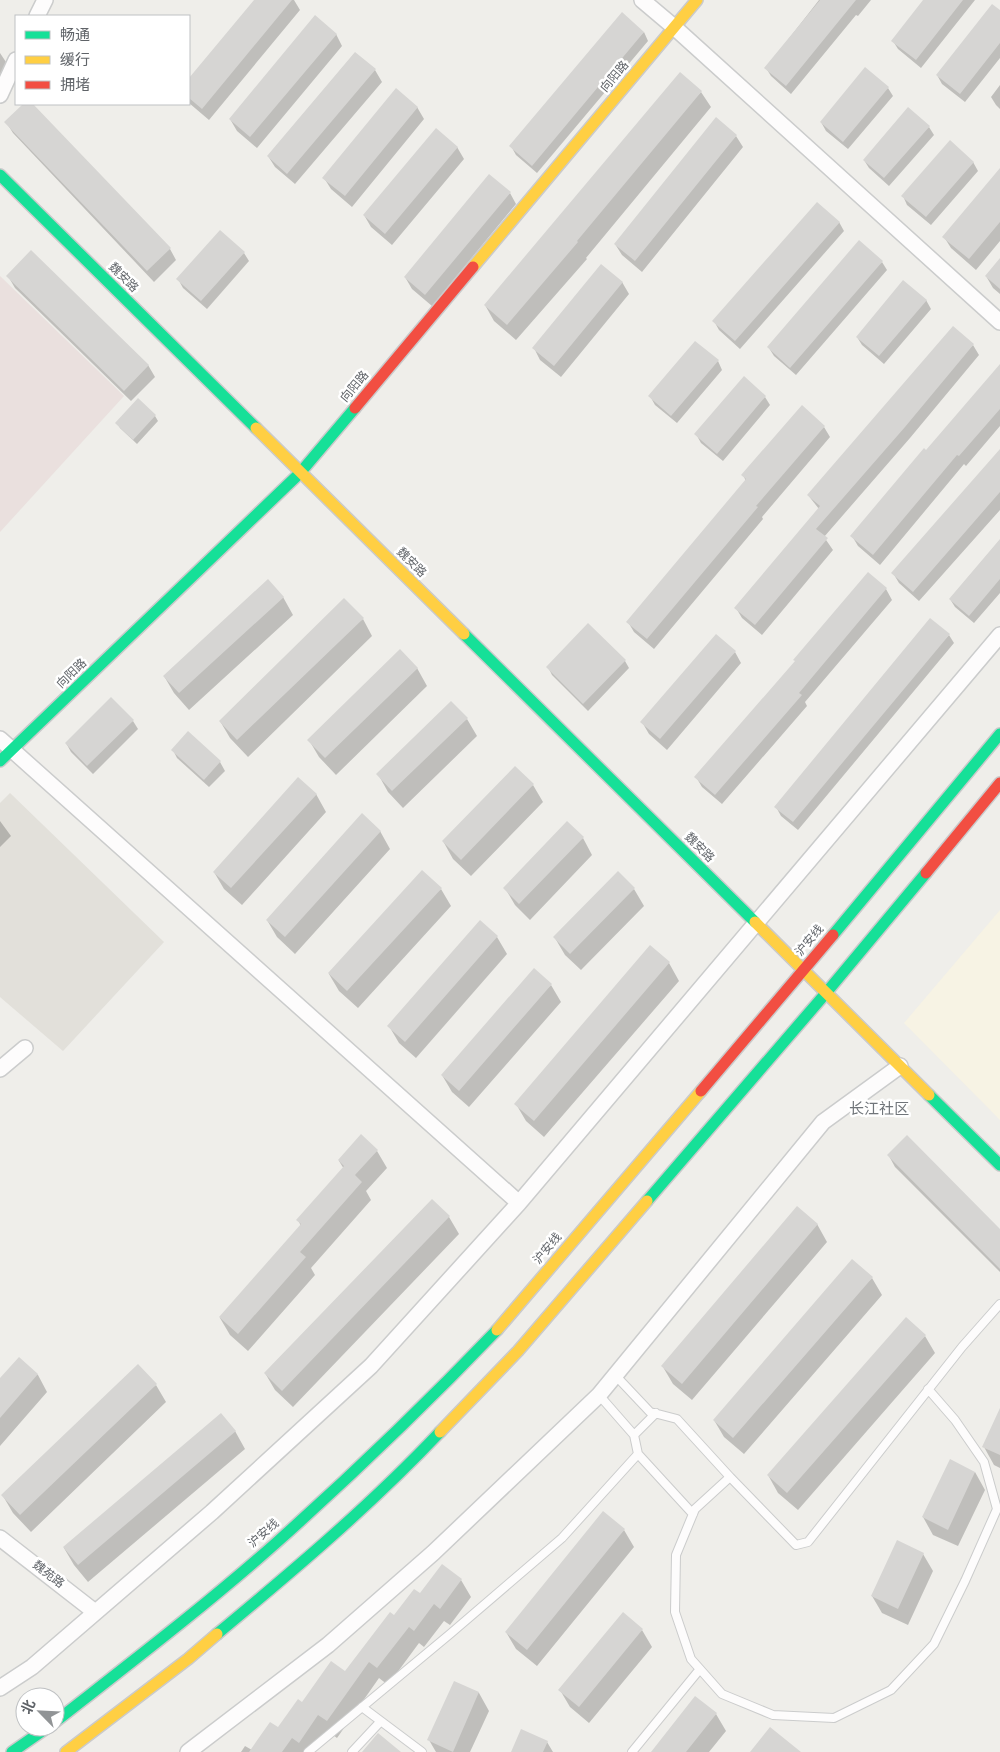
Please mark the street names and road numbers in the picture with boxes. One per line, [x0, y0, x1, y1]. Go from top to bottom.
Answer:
street label: 向阳路 [597, 58, 633, 96]
street label: 魏安路 [105, 260, 141, 296]
street label: 向阳路 [337, 368, 373, 406]
street label: 魏安路 [393, 545, 429, 581]
street label: 向阳路 [53, 656, 91, 692]
street label: 魏安路 [681, 830, 717, 866]
street label: 沪安线 [792, 922, 828, 960]
street label: 沪安线 [530, 1230, 566, 1268]
street label: 沪安线 [245, 1516, 283, 1552]
street label: 魏苑路 [29, 1558, 67, 1592]

